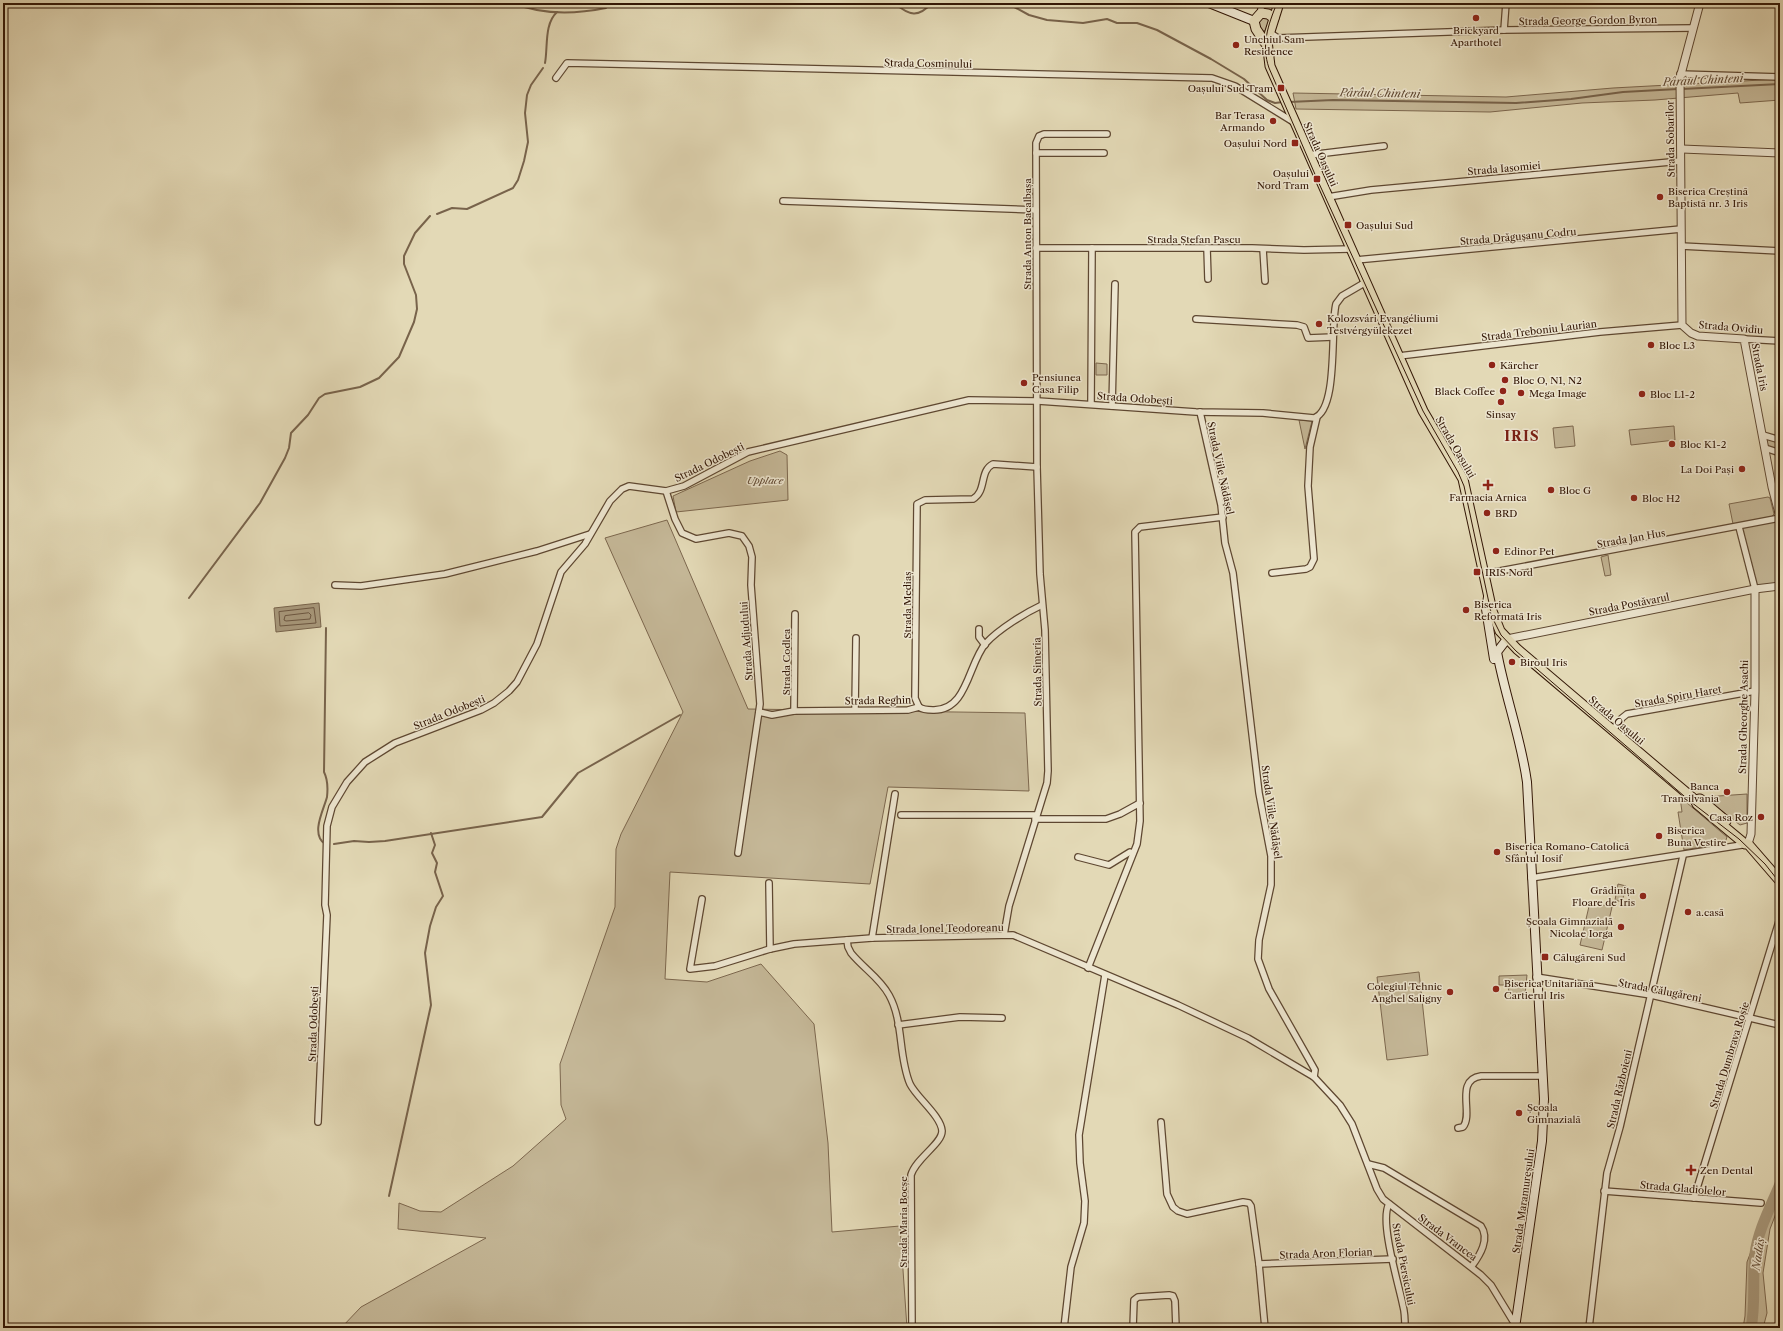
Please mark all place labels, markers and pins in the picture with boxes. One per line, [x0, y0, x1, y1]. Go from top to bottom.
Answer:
marker: Brickyard Aparthotel [1471, 13, 1481, 23]
place label: Brickyard Aparthotel [1449, 24, 1502, 49]
place label: Unchiul Sam Residence [1244, 33, 1305, 58]
marker: Unchiul Sam Residence [1231, 40, 1241, 50]
place label: Oașului Sud Tram [1188, 82, 1274, 95]
marker: Oașului Sud Tram [1276, 83, 1286, 93]
place label: Bar Terasa Armando [1215, 109, 1266, 134]
marker: Bar Terasa Armando [1268, 116, 1278, 126]
place label: Oașului Nord [1224, 137, 1287, 150]
marker: Oașului Nord [1290, 138, 1300, 148]
place label: Oașului Nord Tram [1257, 167, 1310, 192]
marker: Oașului Nord Tram [1312, 174, 1322, 184]
place label: Biserica Creștină Baptistă nr. 3 Iris [1668, 185, 1749, 210]
marker: Biserica Creștină Baptistă nr. 3 Iris [1655, 192, 1665, 202]
place label: Oașului Sud [1356, 219, 1413, 232]
marker: Oașului Sud [1343, 220, 1353, 230]
place label: Kolozsvári Evangéliumi Testvérgyülekezet [1327, 312, 1438, 337]
marker: Kolozsvári Evangéliumi Testvérgyülekezet [1314, 319, 1324, 329]
place label: Bloc L3 [1659, 339, 1695, 352]
marker: Bloc L3 [1646, 340, 1656, 350]
place label: Kärcher [1500, 359, 1539, 372]
marker: Kärcher [1487, 360, 1497, 370]
place label: Pensiunea Casa Filip [1032, 371, 1082, 396]
place label: Bloc O, N1, N2 [1513, 374, 1582, 387]
marker: Bloc O, N1, N2 [1500, 375, 1510, 385]
marker: Pensiunea Casa Filip [1019, 378, 1029, 388]
place label: Black Coffee [1435, 385, 1495, 398]
marker: Black Coffee [1498, 386, 1508, 396]
place label: Mega Image [1529, 387, 1587, 400]
marker: Mega Image [1516, 388, 1526, 398]
place label: Bloc L1-2 [1650, 388, 1695, 401]
marker: Bloc L1-2 [1637, 389, 1647, 399]
marker: Sinsay [1496, 397, 1506, 407]
place label: Sinsay [1486, 408, 1517, 421]
place label: Bloc K1-2 [1680, 438, 1727, 451]
marker: Bloc K1-2 [1667, 439, 1677, 449]
place label: La Doi Pași [1681, 463, 1734, 476]
marker: La Doi Pași [1737, 464, 1747, 474]
marker: Farmacia Arnica [1483, 480, 1493, 490]
place label: Bloc G [1559, 484, 1591, 497]
marker: Bloc G [1546, 485, 1556, 495]
place label: Farmacia Arnica [1449, 491, 1527, 504]
place label: Bloc H2 [1642, 492, 1681, 505]
marker: Bloc H2 [1629, 493, 1639, 503]
place label: BRD [1495, 507, 1517, 520]
marker: BRD [1482, 508, 1492, 518]
place label: Edinor Pet [1504, 545, 1555, 558]
marker: Edinor Pet [1491, 546, 1501, 556]
place label: IRIS Nord [1485, 566, 1533, 579]
marker: IRIS Nord [1472, 567, 1482, 577]
place label: Biserica Reformată Iris [1474, 598, 1542, 623]
marker: Biserica Reformată Iris [1461, 605, 1471, 615]
place label: Biroul Iris [1520, 656, 1567, 669]
marker: Biroul Iris [1507, 657, 1517, 667]
place label: Banca Transilvania [1661, 780, 1720, 805]
marker: Banca Transilvania [1722, 787, 1732, 797]
place label: Casa Roz [1709, 811, 1753, 824]
marker: Casa Roz [1756, 812, 1766, 822]
place label: Biserica Buna Vestire [1667, 824, 1727, 849]
marker: Biserica Buna Vestire [1654, 831, 1664, 841]
place label: Biserica Romano-Catolică Sfântul Iosif [1505, 840, 1630, 865]
marker: Biserica Romano-Catolică Sfântul Iosif [1492, 847, 1502, 857]
place label: Grădinița Floare de Iris [1572, 884, 1636, 909]
marker: Grădinița Floare de Iris [1638, 891, 1648, 901]
place label: a.casă [1696, 906, 1725, 919]
marker: a.casă [1683, 907, 1693, 917]
place label: Școala Gimnazială Nicolae Iorga [1526, 915, 1614, 940]
marker: Școala Gimnazială Nicolae Iorga [1616, 922, 1626, 932]
place label: Călugăreni Sud [1553, 951, 1626, 964]
marker: Călugăreni Sud [1540, 952, 1550, 962]
place label: Biserica Unitariană Cartierul Iris [1504, 977, 1595, 1002]
place label: Colegiul Tehnic Anghel Saligny [1367, 980, 1442, 1005]
marker: Biserica Unitariană Cartierul Iris [1491, 984, 1501, 994]
marker: Colegiul Tehnic Anghel Saligny [1445, 987, 1455, 997]
place label: Școala Gimnazială [1527, 1101, 1581, 1126]
marker: Școala Gimnazială [1514, 1108, 1524, 1118]
marker: Zen Dental [1685, 1164, 1697, 1176]
place label: Zen Dental [1700, 1164, 1753, 1177]

